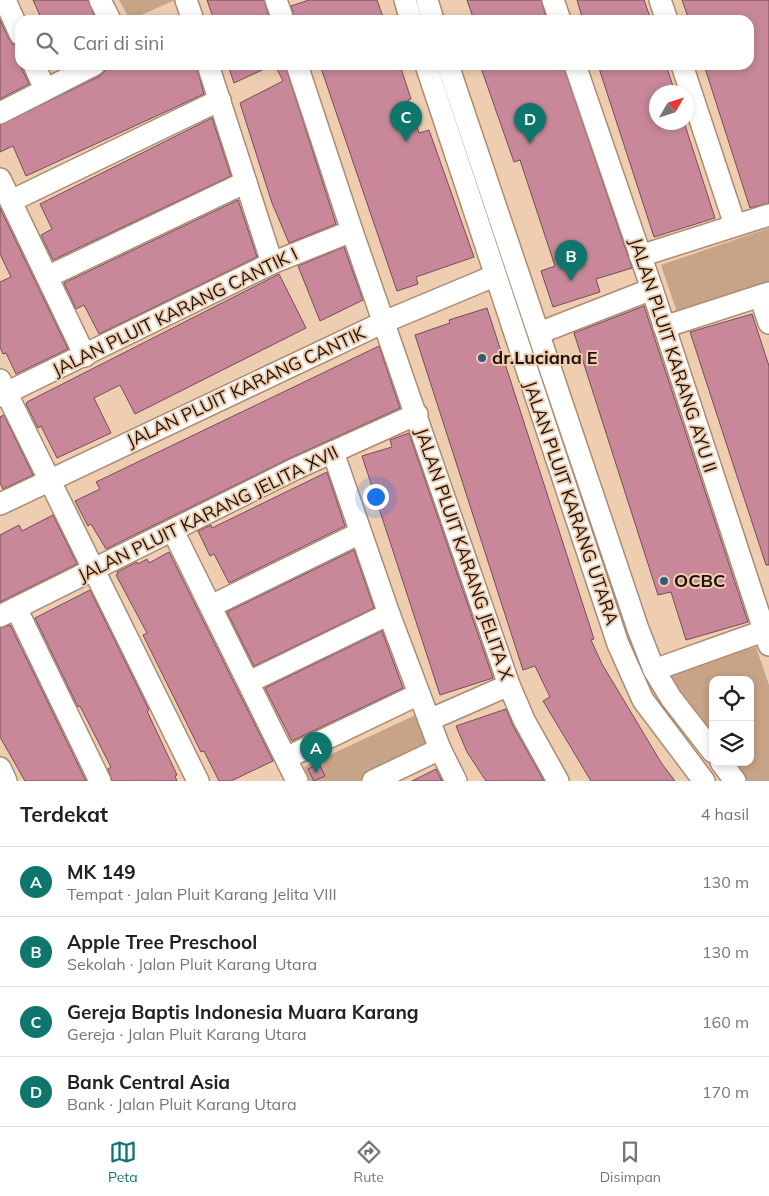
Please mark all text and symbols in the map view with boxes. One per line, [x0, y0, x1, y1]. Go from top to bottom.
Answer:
search box [15, 15, 754, 70]
icon: search [33, 29, 61, 57]
text: Cari di sini [73, 31, 164, 55]
north arrow [649, 85, 694, 130]
pin: C [390, 101, 422, 142]
pin: D [514, 103, 546, 144]
street label: JALAN PLUIT KARANG AYU II [625, 235, 722, 475]
pin: B [555, 240, 587, 281]
street label: JALAN PLUIT KARANG CANTIK I [48, 242, 301, 381]
street label: JALAN PLUIT KARANG CANTIK [123, 321, 369, 452]
place label: dr.Luciana E [492, 346, 598, 369]
marker: dr.Luciana E [476, 352, 488, 364]
street label: JALAN PLUIT KARANG UTARA [519, 378, 624, 628]
street label: JALAN PLUIT KARANG JELITA X [410, 425, 519, 683]
street label: JALAN PLUIT KARANG JELITA XVII [74, 440, 342, 587]
your location [363, 484, 389, 510]
place label: OCBC [674, 569, 725, 592]
marker: OCBC [658, 575, 670, 587]
map controls [709, 676, 754, 766]
button: locate [709, 676, 754, 721]
button: layers [709, 721, 754, 766]
pin: A [300, 732, 332, 773]
text: Terdekat [20, 801, 108, 827]
text: 4 hasil [701, 804, 749, 824]
text: MK 149 [67, 860, 136, 884]
text: A [30, 872, 42, 892]
text: 130 m [702, 872, 749, 892]
text: Tempat · Jalan Pluit Karang Jelita VIII [67, 884, 337, 904]
text: Apple Tree Preschool [67, 930, 257, 954]
text: B [30, 942, 42, 962]
text: 130 m [702, 942, 749, 962]
text: Sekolah · Jalan Pluit Karang Utara [67, 954, 317, 974]
text: Gereja Baptis Indonesia Muara Karang [67, 1000, 419, 1024]
text: C [31, 1012, 41, 1032]
text: 160 m [702, 1012, 749, 1032]
text: Gereja · Jalan Pluit Karang Utara [67, 1024, 307, 1044]
text: Bank Central Asia [67, 1070, 230, 1094]
text: D [30, 1082, 42, 1102]
text: 170 m [702, 1082, 749, 1102]
text: Bank · Jalan Pluit Karang Utara [67, 1094, 297, 1114]
tab: Peta [108, 1138, 138, 1186]
tab: Rute [354, 1138, 384, 1186]
tab: Disimpan [600, 1138, 661, 1186]

